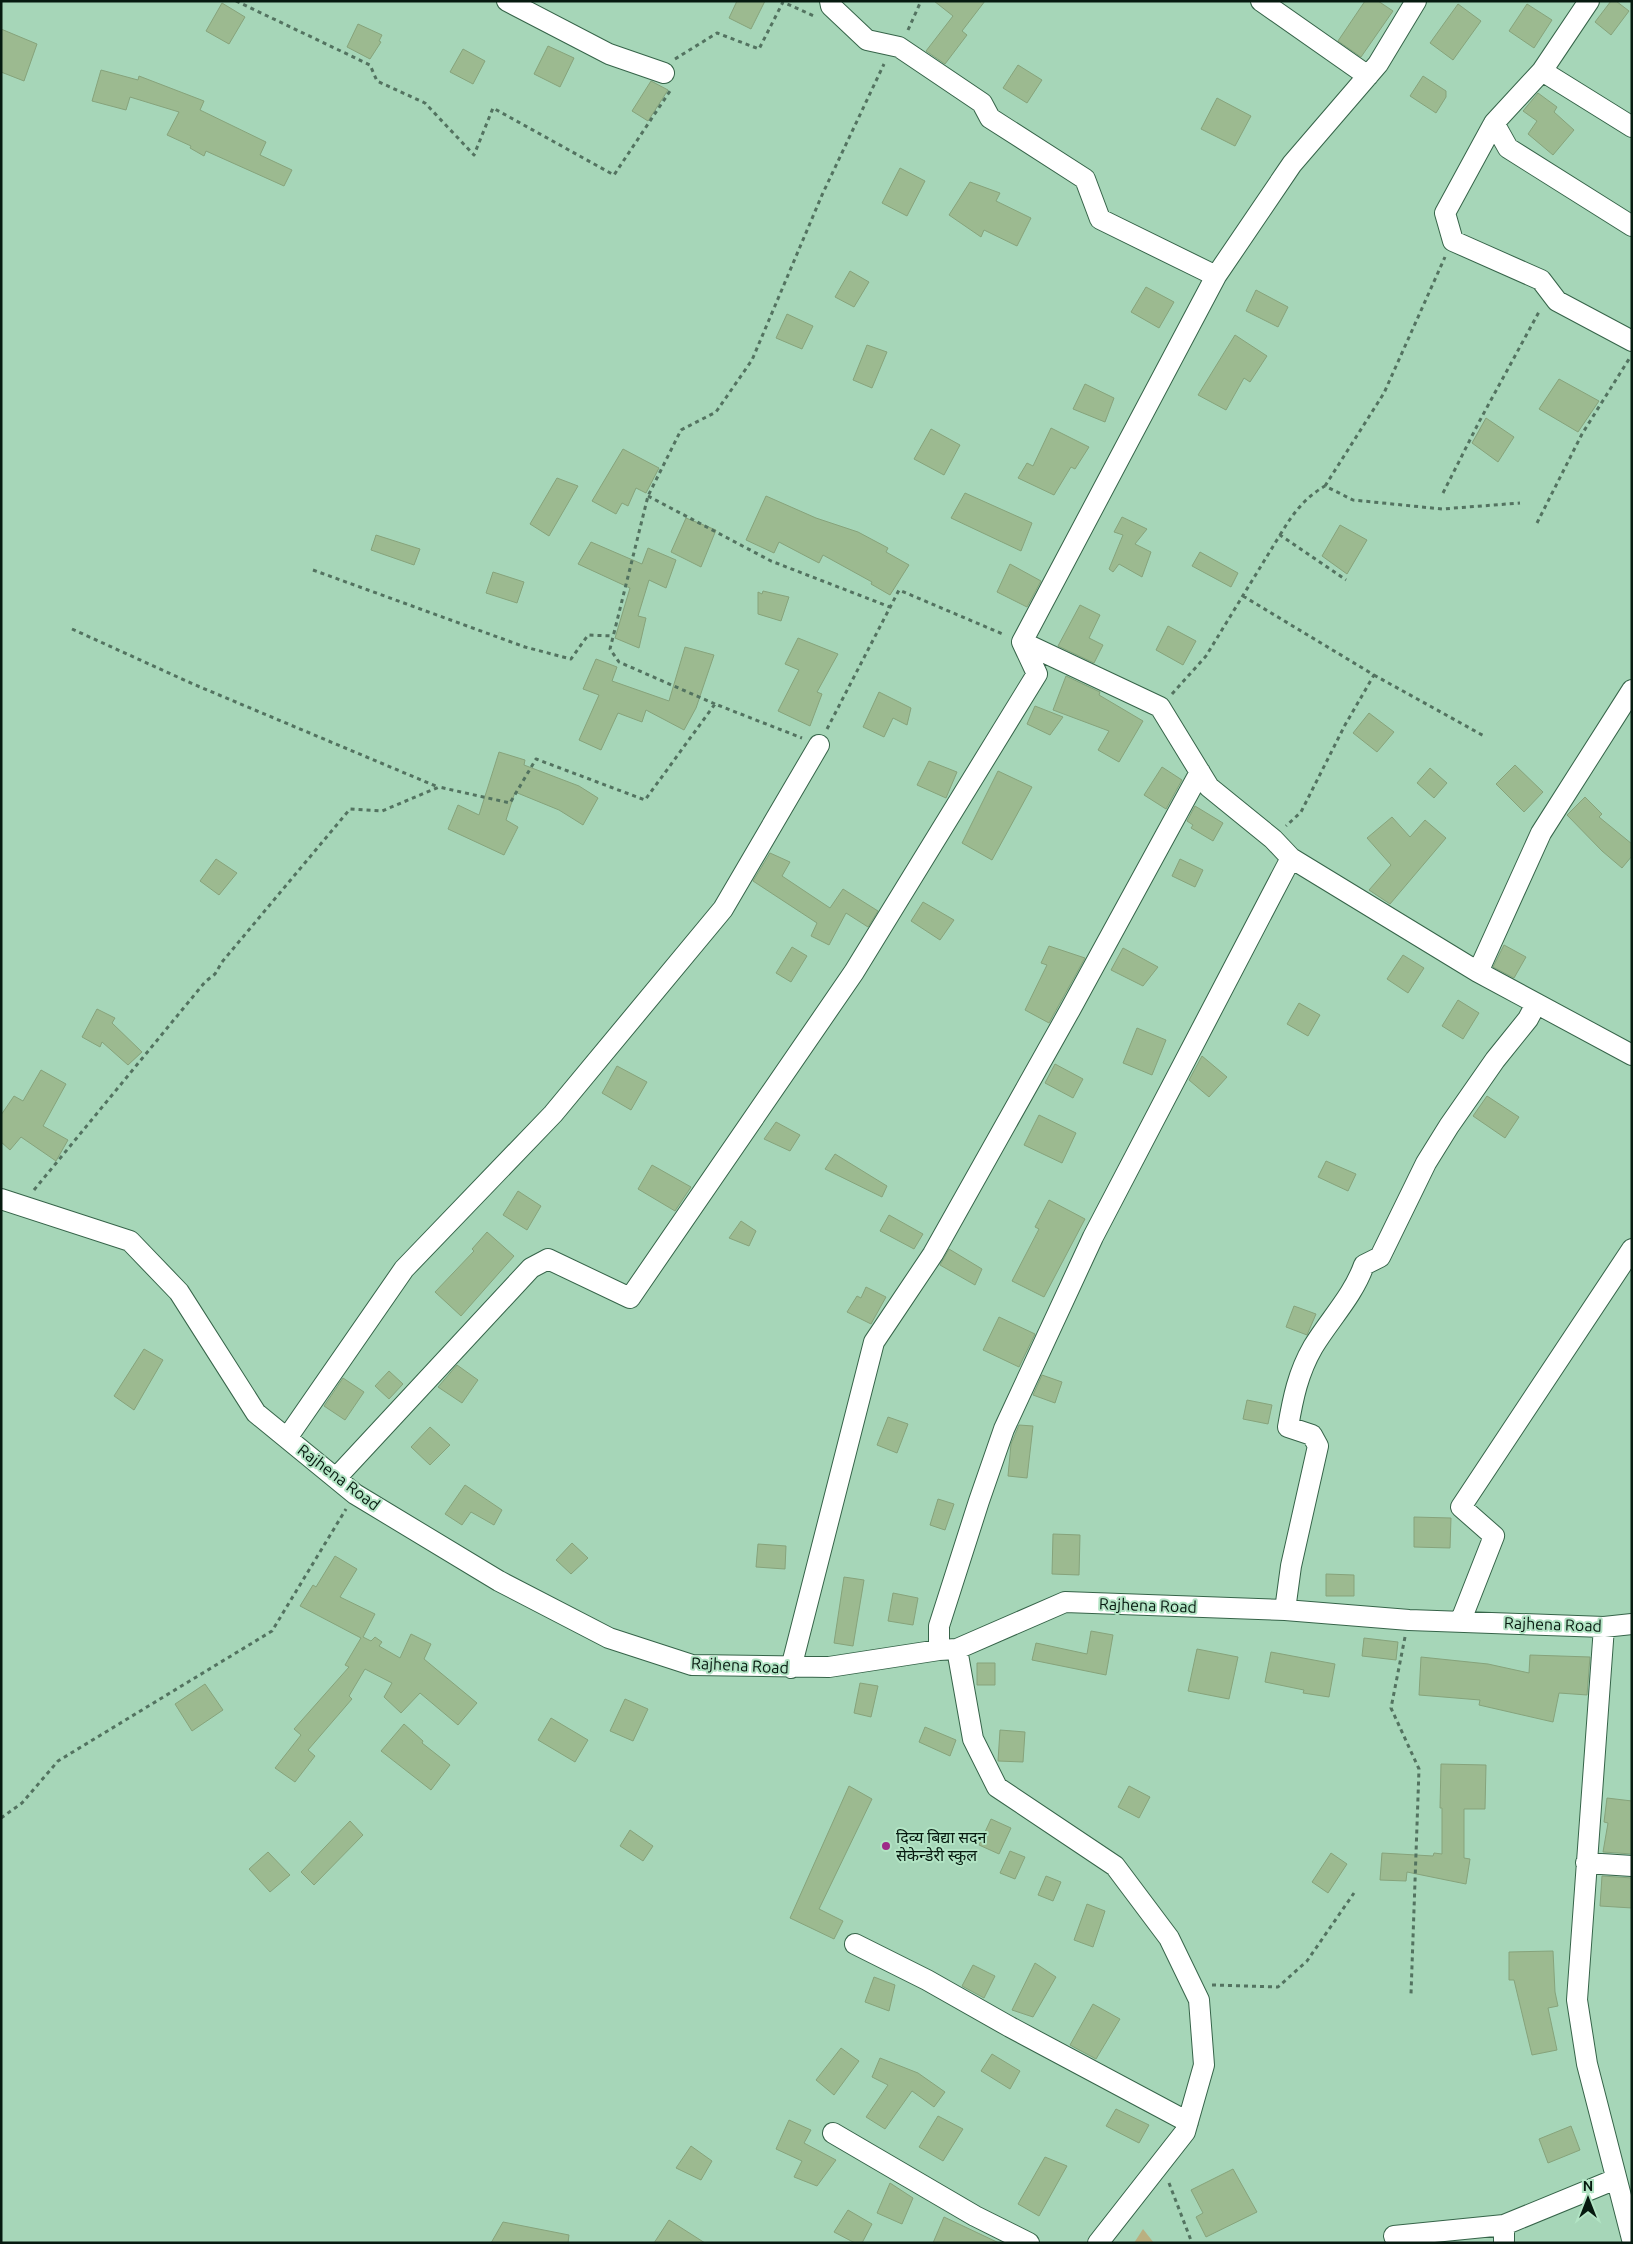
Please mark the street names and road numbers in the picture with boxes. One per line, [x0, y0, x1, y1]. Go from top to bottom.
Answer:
street label: Rajhena Road [294, 1440, 384, 1514]
street label: Rajhena Road [1099, 1594, 1197, 1616]
street label: Rajhena Road [1504, 1613, 1602, 1635]
street label: Rajhena Road [691, 1653, 789, 1677]

